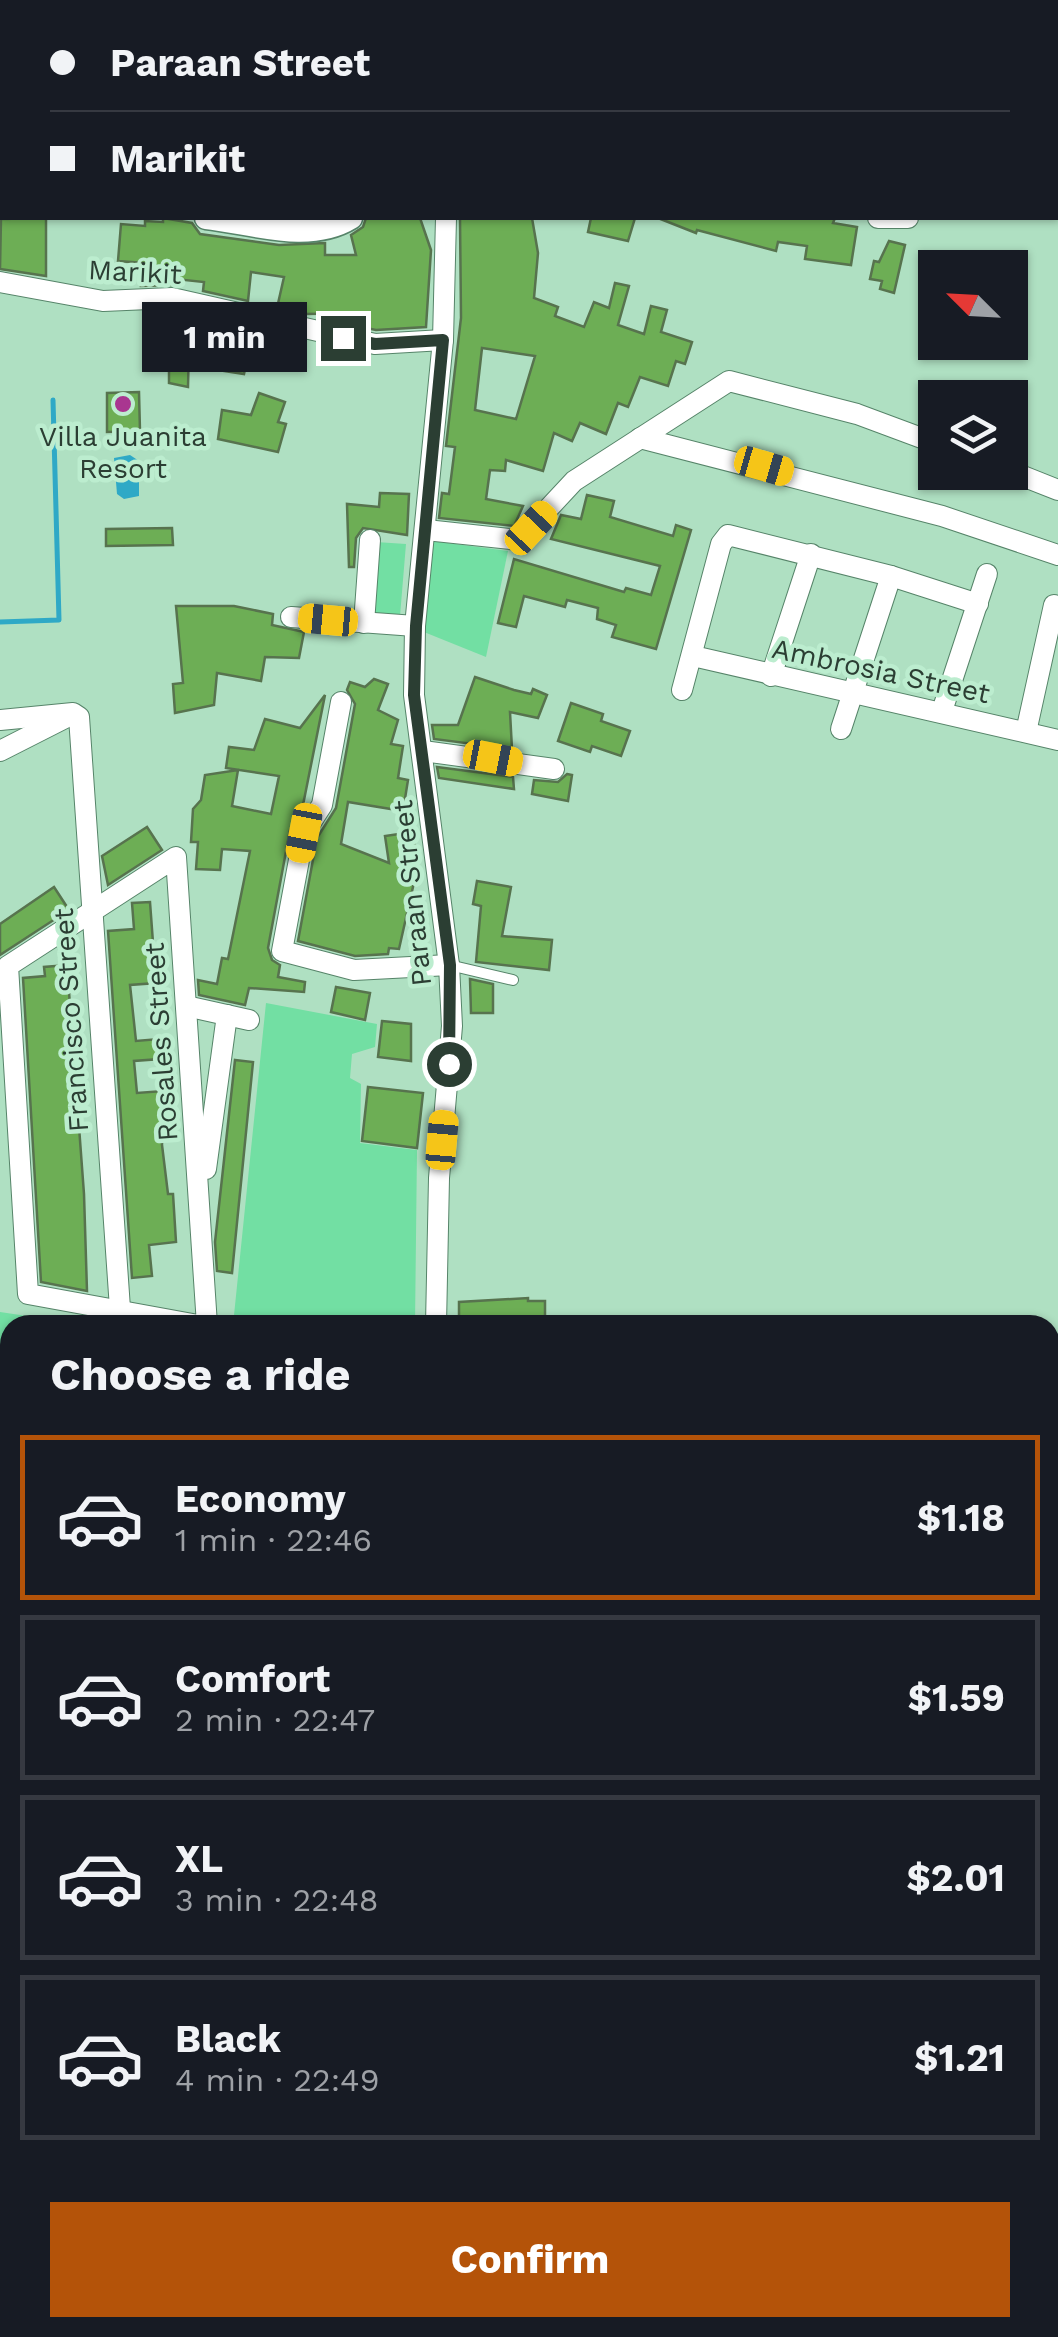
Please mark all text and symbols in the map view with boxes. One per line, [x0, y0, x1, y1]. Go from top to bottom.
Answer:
text: Paraan Street [110, 41, 370, 85]
text: Marikit [110, 137, 245, 181]
north arrow [918, 250, 1028, 360]
map controls [918, 250, 1028, 490]
street label: Marikit [87, 253, 183, 291]
callout: 1 min [143, 303, 308, 373]
route end [321, 316, 366, 361]
text: 1 min [183, 318, 266, 356]
button: layers [918, 380, 1028, 490]
marker: Villa Juanita Resort [112, 393, 134, 415]
place label: Villa Juanita Resort [39, 420, 207, 485]
car [731, 443, 797, 489]
car [500, 496, 562, 560]
car [297, 602, 359, 638]
street label: Ambrosia Street [769, 632, 993, 710]
car [461, 738, 525, 778]
street label: Paraan Street [386, 798, 438, 988]
car [284, 801, 324, 865]
street label: Francisco Street [47, 907, 95, 1133]
street label: Rosales Street [138, 941, 184, 1142]
route start [427, 1042, 472, 1087]
car [424, 1109, 460, 1171]
text: Choose a ride [50, 1348, 350, 1401]
icon: car [55, 1473, 145, 1563]
text: Economy [175, 1477, 346, 1521]
text: $1.18 [917, 1496, 1005, 1540]
text: 1 min · 22:46 [175, 1521, 372, 1559]
icon: car [55, 1653, 145, 1743]
text: Comfort [175, 1657, 330, 1701]
text: $1.59 [908, 1676, 1005, 1720]
text: 2 min · 22:47 [175, 1701, 375, 1739]
icon: car [55, 1833, 145, 1923]
text: XL [175, 1837, 223, 1881]
text: $2.01 [906, 1856, 1005, 1900]
text: 3 min · 22:48 [175, 1881, 379, 1919]
icon: car [55, 2013, 145, 2103]
text: Black [175, 2017, 281, 2061]
text: $1.21 [914, 2036, 1005, 2080]
text: 4 min · 22:49 [175, 2061, 379, 2099]
button: Confirm [50, 2202, 1010, 2317]

